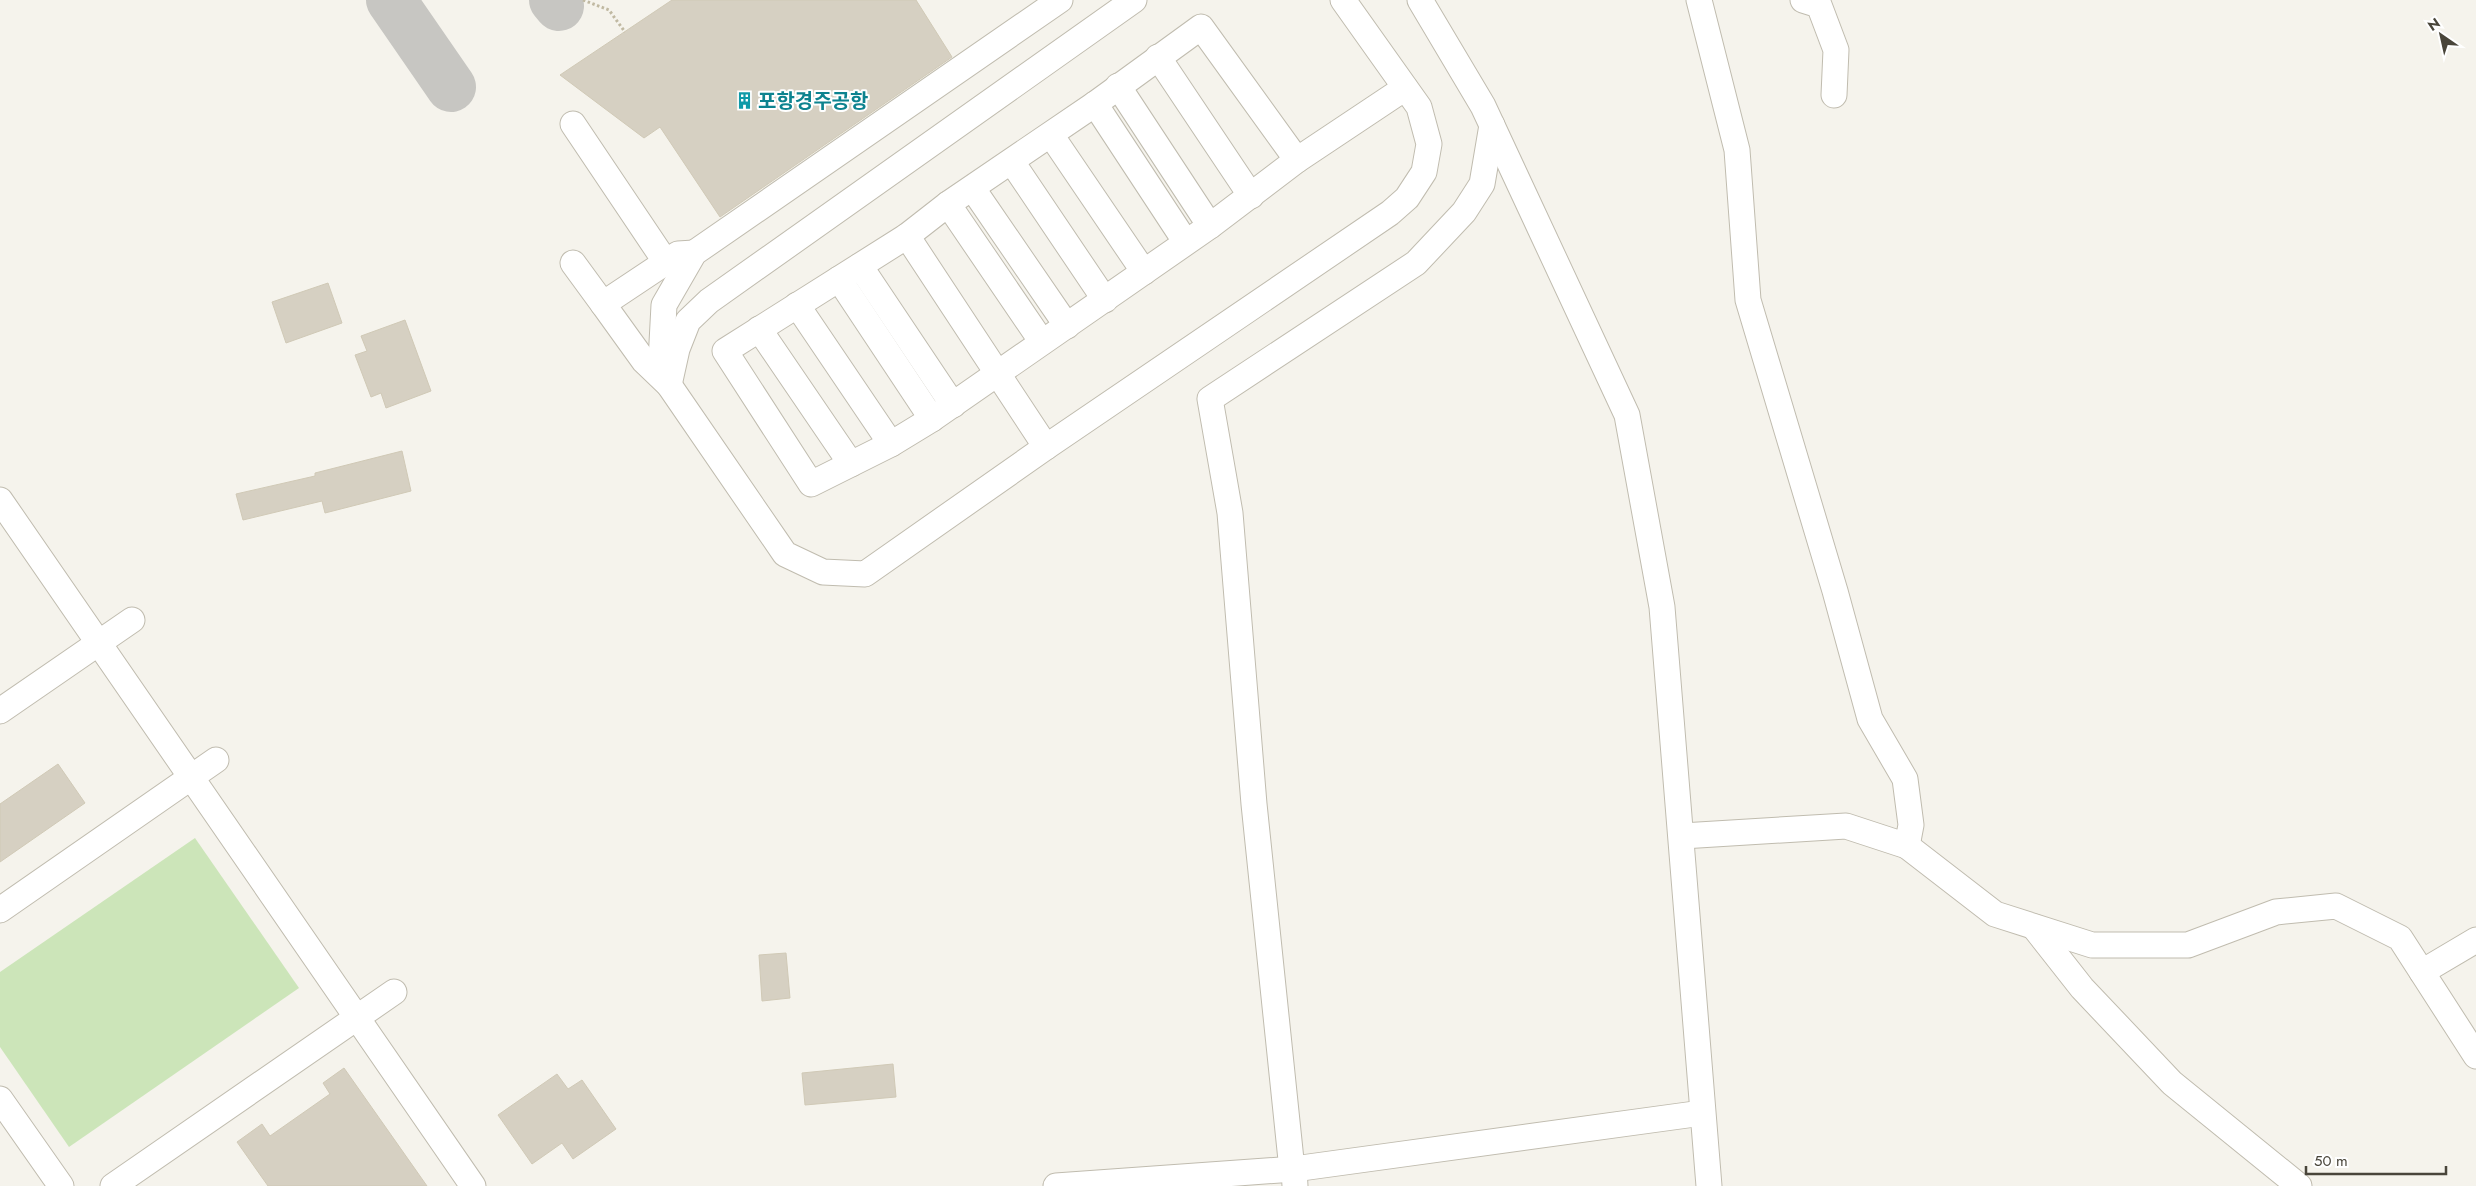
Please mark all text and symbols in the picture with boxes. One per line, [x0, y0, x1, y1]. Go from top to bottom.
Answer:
north arrow [2416, 10, 2466, 60]
text: N [2424, 13, 2444, 36]
place label: 포항경주공항 [758, 87, 868, 116]
building icon: 포항경주공항 [734, 91, 754, 111]
scale bar [2306, 1144, 2446, 1176]
text: 50 m [2314, 1150, 2348, 1172]

